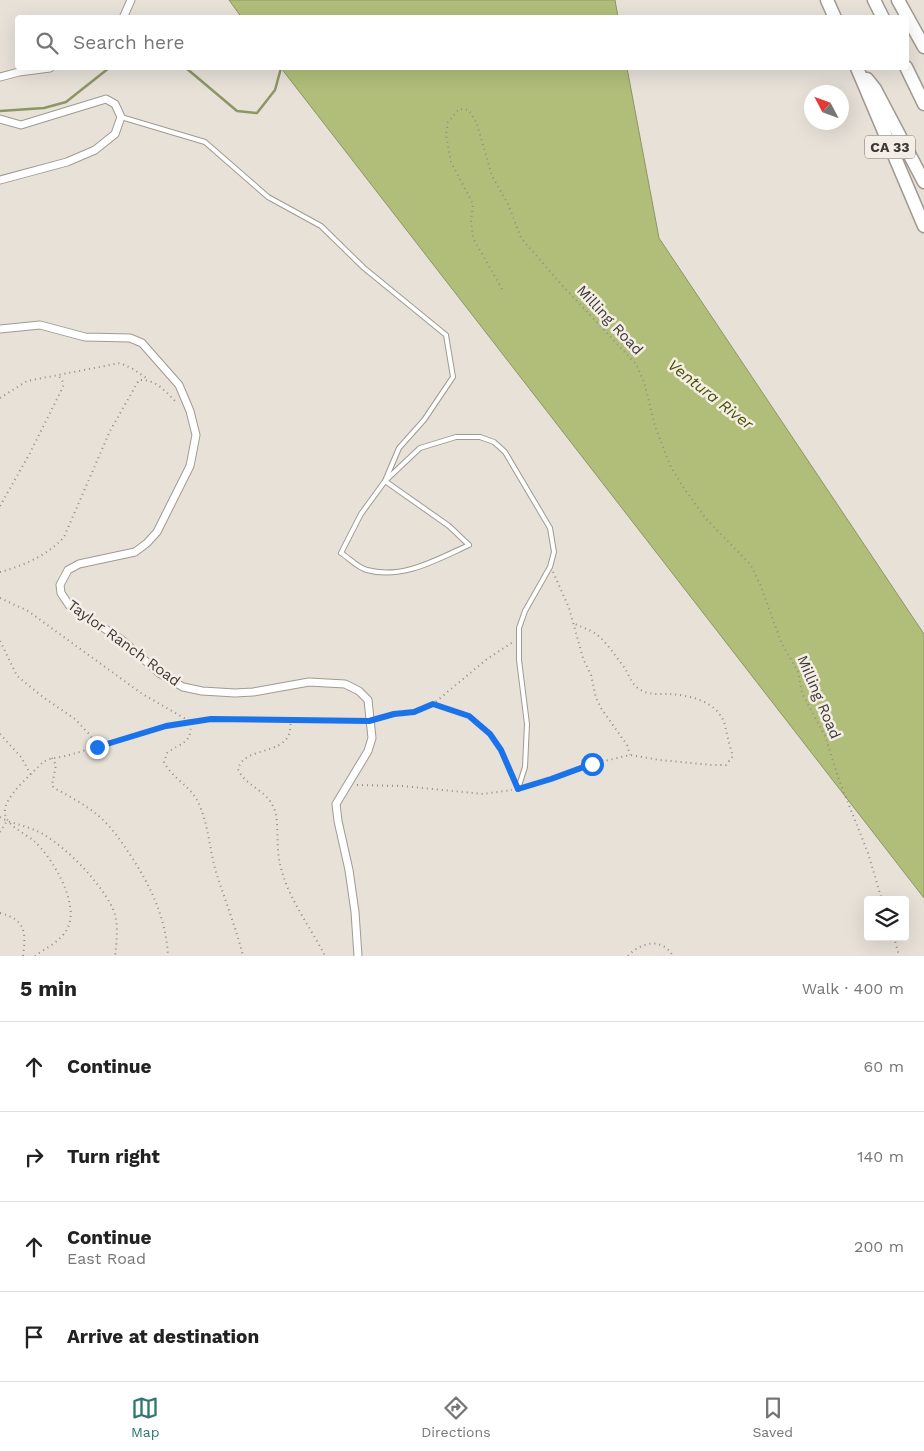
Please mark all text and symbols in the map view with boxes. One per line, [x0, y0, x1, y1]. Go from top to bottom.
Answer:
search box [15, 15, 909, 70]
icon: search [33, 29, 61, 57]
text: Search here [73, 31, 184, 54]
north arrow [804, 85, 849, 130]
road number: CA 33 [865, 136, 915, 158]
street label: Milling Road [573, 281, 647, 359]
water label: Ventura River [664, 355, 758, 434]
street label: Taylor Ranch Road [64, 596, 184, 690]
street label: Milling Road [793, 653, 845, 741]
route end [86, 736, 109, 759]
route start [581, 753, 604, 776]
map controls [864, 896, 909, 941]
button: layers [864, 896, 909, 941]
text: 5 min [20, 976, 77, 1001]
text: Walk · 400 m [802, 979, 904, 998]
icon: ahead [20, 1053, 48, 1081]
text: Continue [67, 1055, 151, 1078]
text: 60 m [864, 1057, 904, 1076]
icon: right [20, 1143, 48, 1171]
text: Turn right [67, 1145, 160, 1168]
text: 140 m [857, 1147, 904, 1166]
text: Continue [67, 1226, 151, 1249]
icon: ahead [20, 1233, 48, 1261]
text: 200 m [854, 1237, 904, 1256]
text: East Road [67, 1249, 146, 1268]
icon: arrive [20, 1323, 48, 1351]
text: Arrive at destination [67, 1325, 259, 1348]
tab: Map [131, 1394, 160, 1440]
tab: Directions [421, 1394, 491, 1440]
tab: Saved [752, 1394, 793, 1440]

